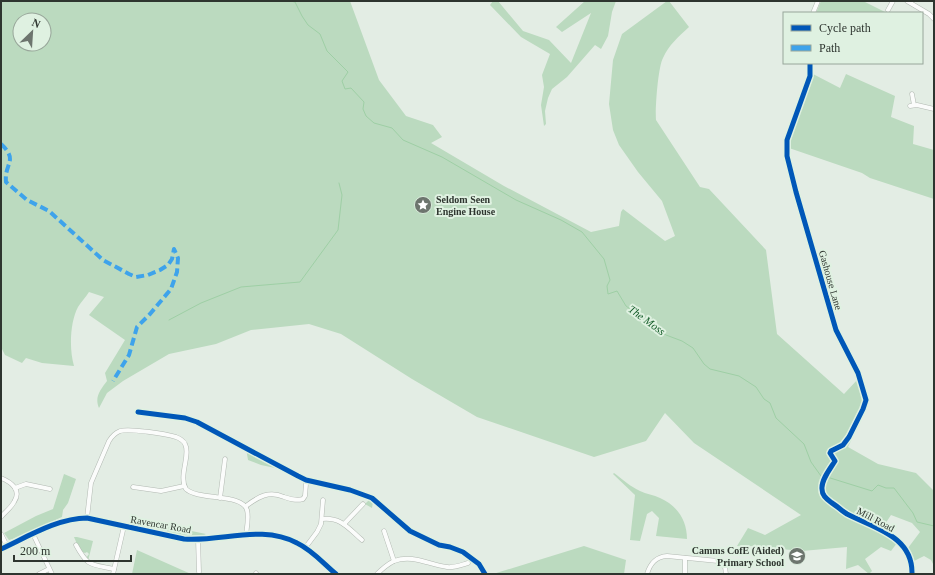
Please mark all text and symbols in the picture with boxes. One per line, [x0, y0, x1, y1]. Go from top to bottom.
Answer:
north arrow [12, 12, 52, 52]
legend [783, 12, 923, 64]
text: N [30, 16, 42, 30]
text: Cycle path [819, 21, 871, 35]
text: Path [819, 41, 840, 55]
place label: Seldom Seen Engine House [436, 194, 496, 217]
place icon: Seldom Seen Engine House [413, 195, 433, 215]
street label: Gashouse Lane [817, 249, 844, 312]
water label: The Moss [626, 303, 668, 337]
street label: Mill Road [855, 505, 896, 534]
street label: Ravencar Road [130, 514, 192, 535]
scale bar [14, 537, 131, 563]
text: 200 m [20, 544, 51, 558]
place label: Camms CofE (Aided) Primary School [692, 545, 784, 568]
school or university icon: Camms CofE (Aided) Primary School [787, 546, 807, 566]

